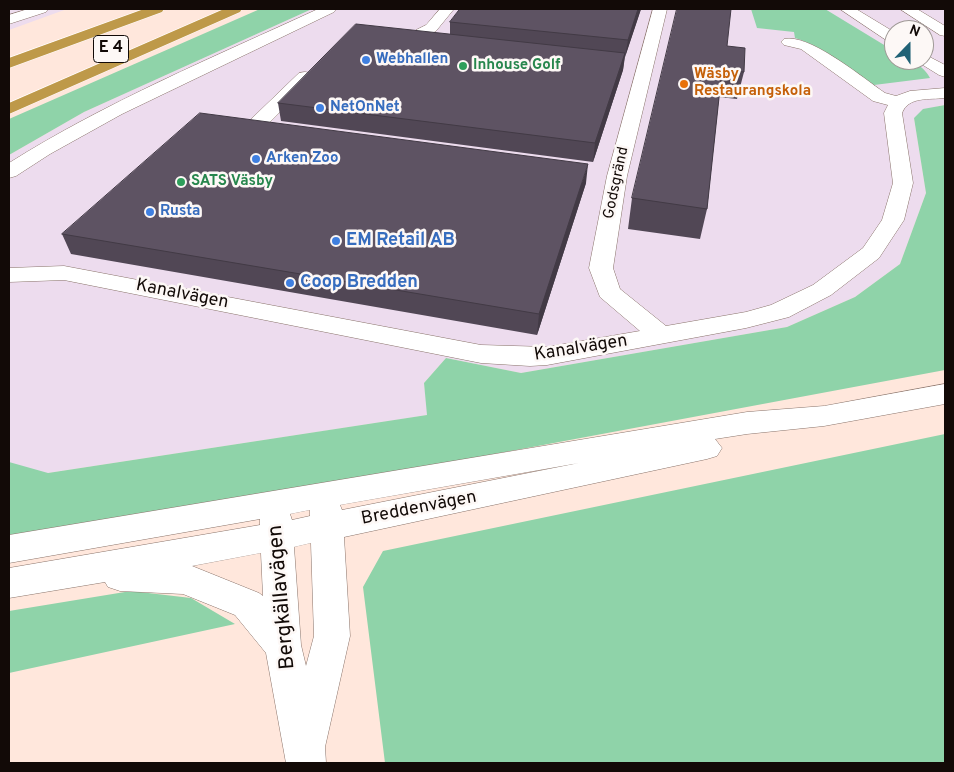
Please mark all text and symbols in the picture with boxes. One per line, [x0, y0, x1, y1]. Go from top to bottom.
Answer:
north arrow [884, 20, 934, 70]
text: N [907, 22, 922, 41]
road number: E 4 [94, 36, 128, 62]
place label: Webhallen [376, 51, 448, 69]
marker: Webhallen [360, 54, 372, 66]
place label: Inhouse Golf [473, 57, 560, 75]
marker: Inhouse Golf [457, 60, 469, 72]
place label: Wäsby Restaurangskola [694, 66, 811, 101]
marker: Wäsby Restaurangskola [678, 78, 690, 90]
place label: NetOnNet [330, 99, 400, 117]
marker: NetOnNet [314, 102, 326, 114]
street label: Godsgränd [601, 145, 633, 221]
place label: Arken Zoo [266, 150, 338, 168]
marker: Arken Zoo [250, 153, 262, 165]
place label: SATS Väsby [191, 173, 273, 191]
marker: SATS Väsby [175, 176, 187, 188]
place label: Rusta [160, 203, 200, 221]
marker: Rusta [144, 206, 156, 218]
place label: EM Retail AB [346, 230, 455, 252]
marker: EM Retail AB [330, 235, 342, 247]
place label: Coop Bredden [300, 272, 418, 294]
street label: Kanalvägen [134, 275, 230, 315]
marker: Coop Bredden [284, 277, 296, 289]
street label: Kanalvägen [533, 331, 629, 367]
street label: Breddenvägen [360, 487, 478, 531]
street label: Bergkällavägen [264, 524, 302, 670]

